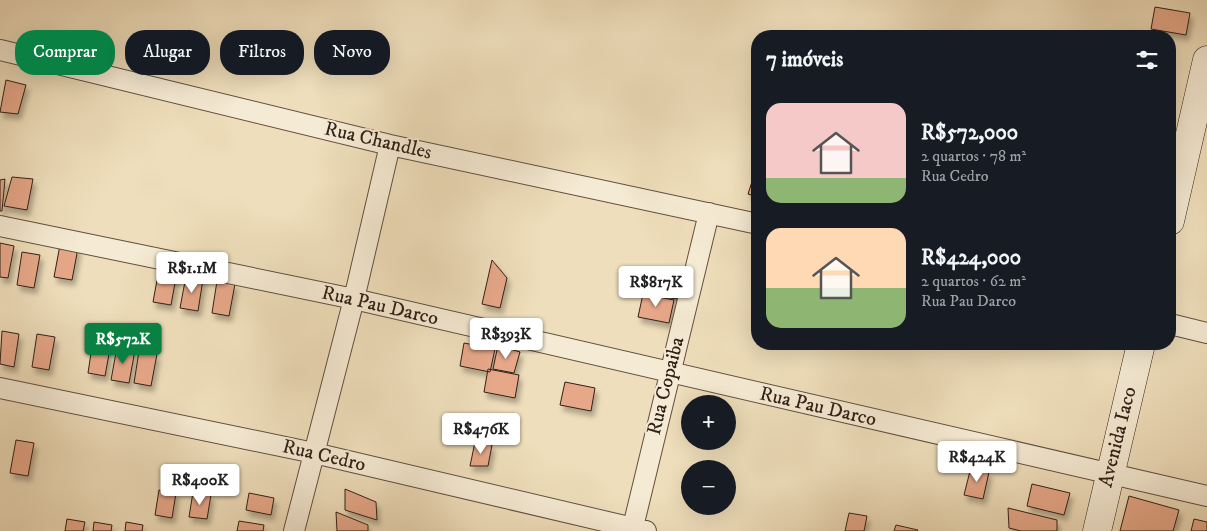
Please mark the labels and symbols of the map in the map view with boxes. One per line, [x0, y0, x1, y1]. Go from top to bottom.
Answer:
street label: Rua Chandles [322, 117, 434, 166]
pin: R$1.1M [151, 252, 233, 294]
pin: R$817K [615, 266, 697, 308]
street label: Rua Pau Darco [319, 280, 441, 332]
pin: R$393K [465, 318, 547, 360]
pin: R$572K [82, 322, 164, 365]
street label: Rua Copaiba [642, 334, 690, 438]
street label: Rua Pau Darco [757, 381, 879, 433]
street label: Avenida Iaco [1093, 384, 1143, 490]
pin: R$476K [440, 412, 522, 455]
street label: Rua Cedro [280, 434, 368, 478]
pin: R$424K [936, 440, 1018, 483]
pin: R$400K [159, 464, 241, 506]

